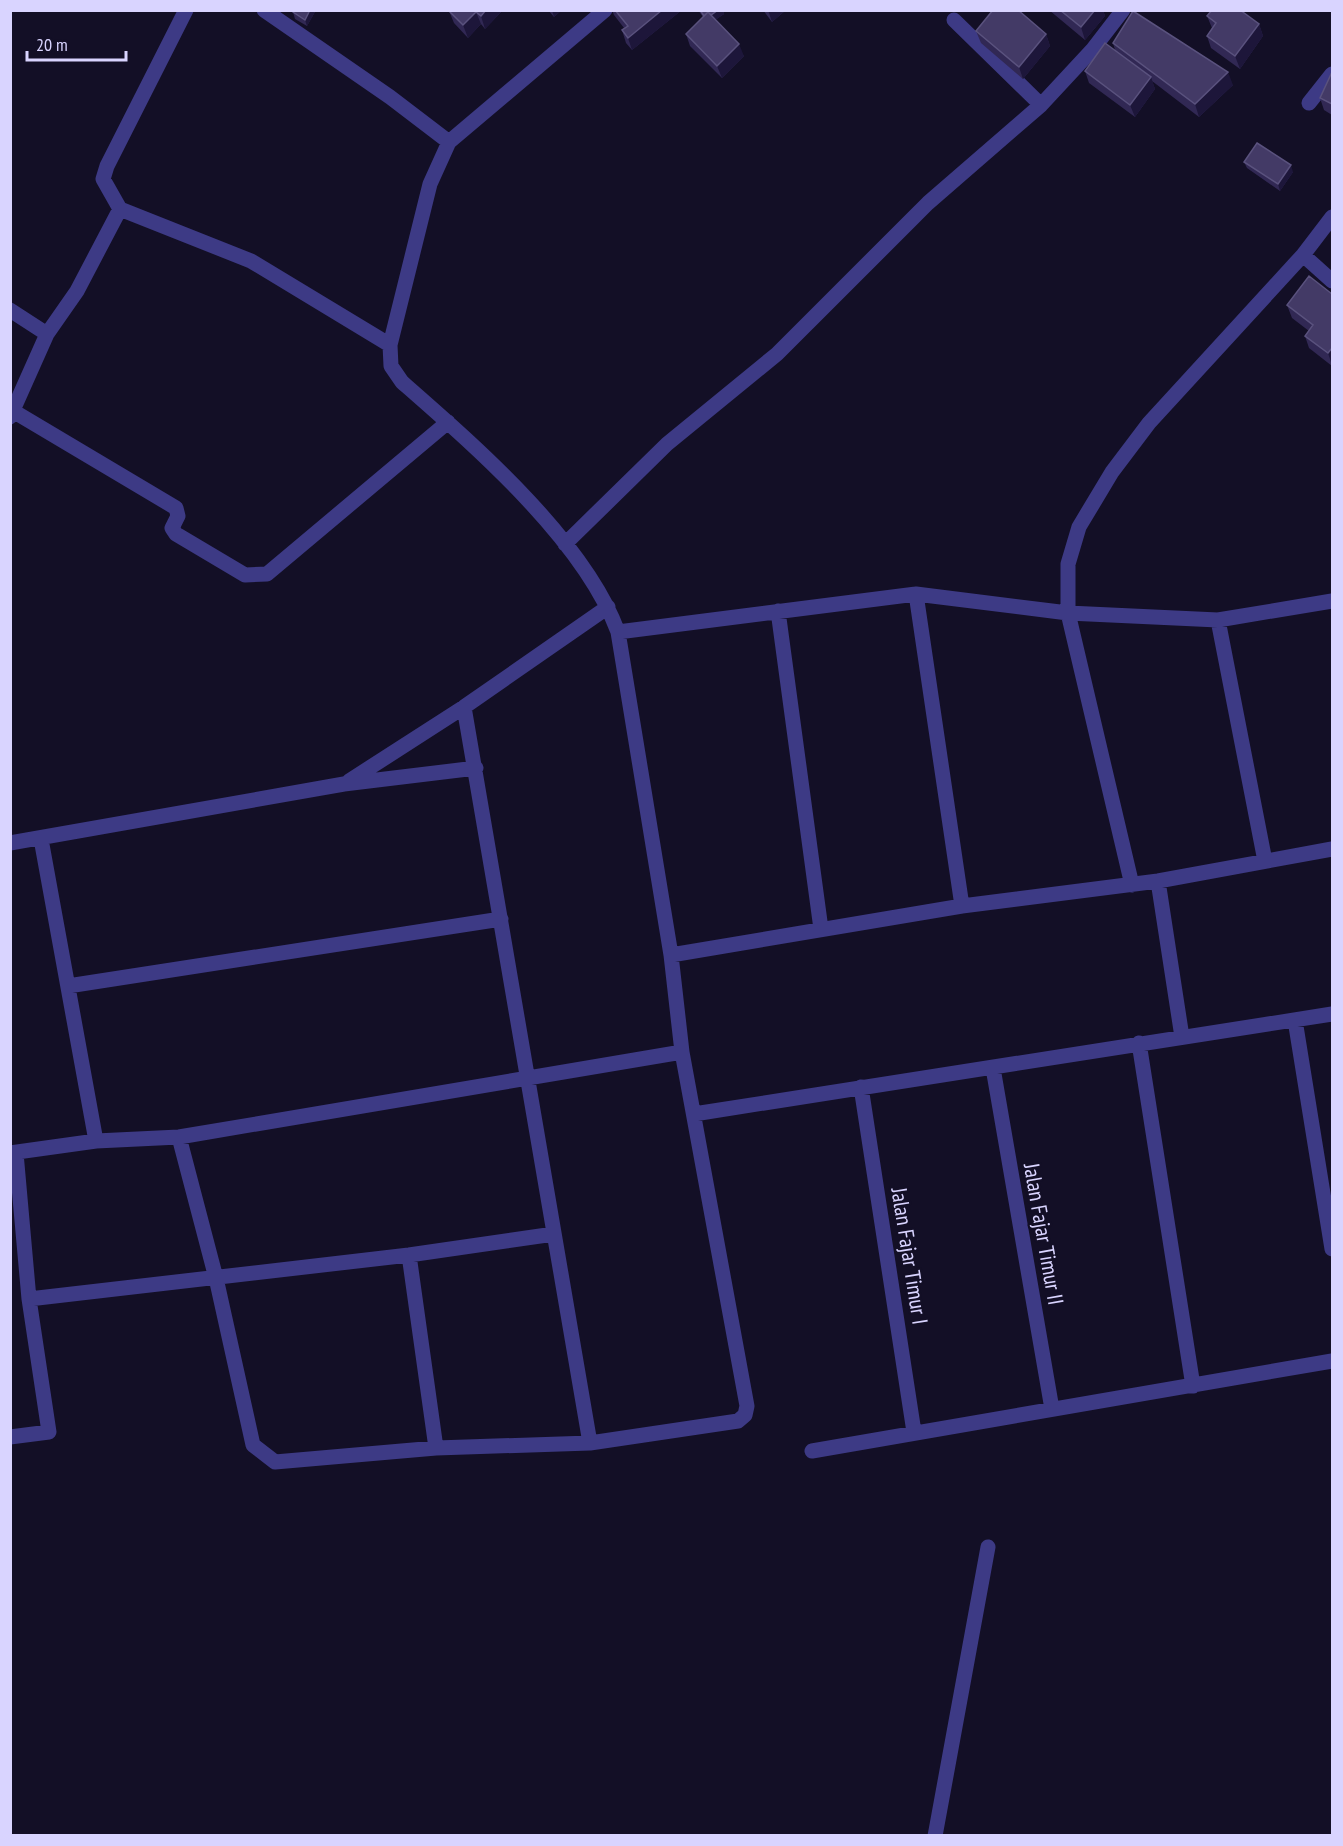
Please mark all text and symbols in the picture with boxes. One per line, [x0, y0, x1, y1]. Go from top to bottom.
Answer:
scale bar [27, 24, 126, 62]
text: 20 m [36, 33, 68, 56]
street label: Jalan Fajar Timur II [1018, 1160, 1070, 1307]
street label: Jalan Fajar Timur I [885, 1185, 935, 1326]

